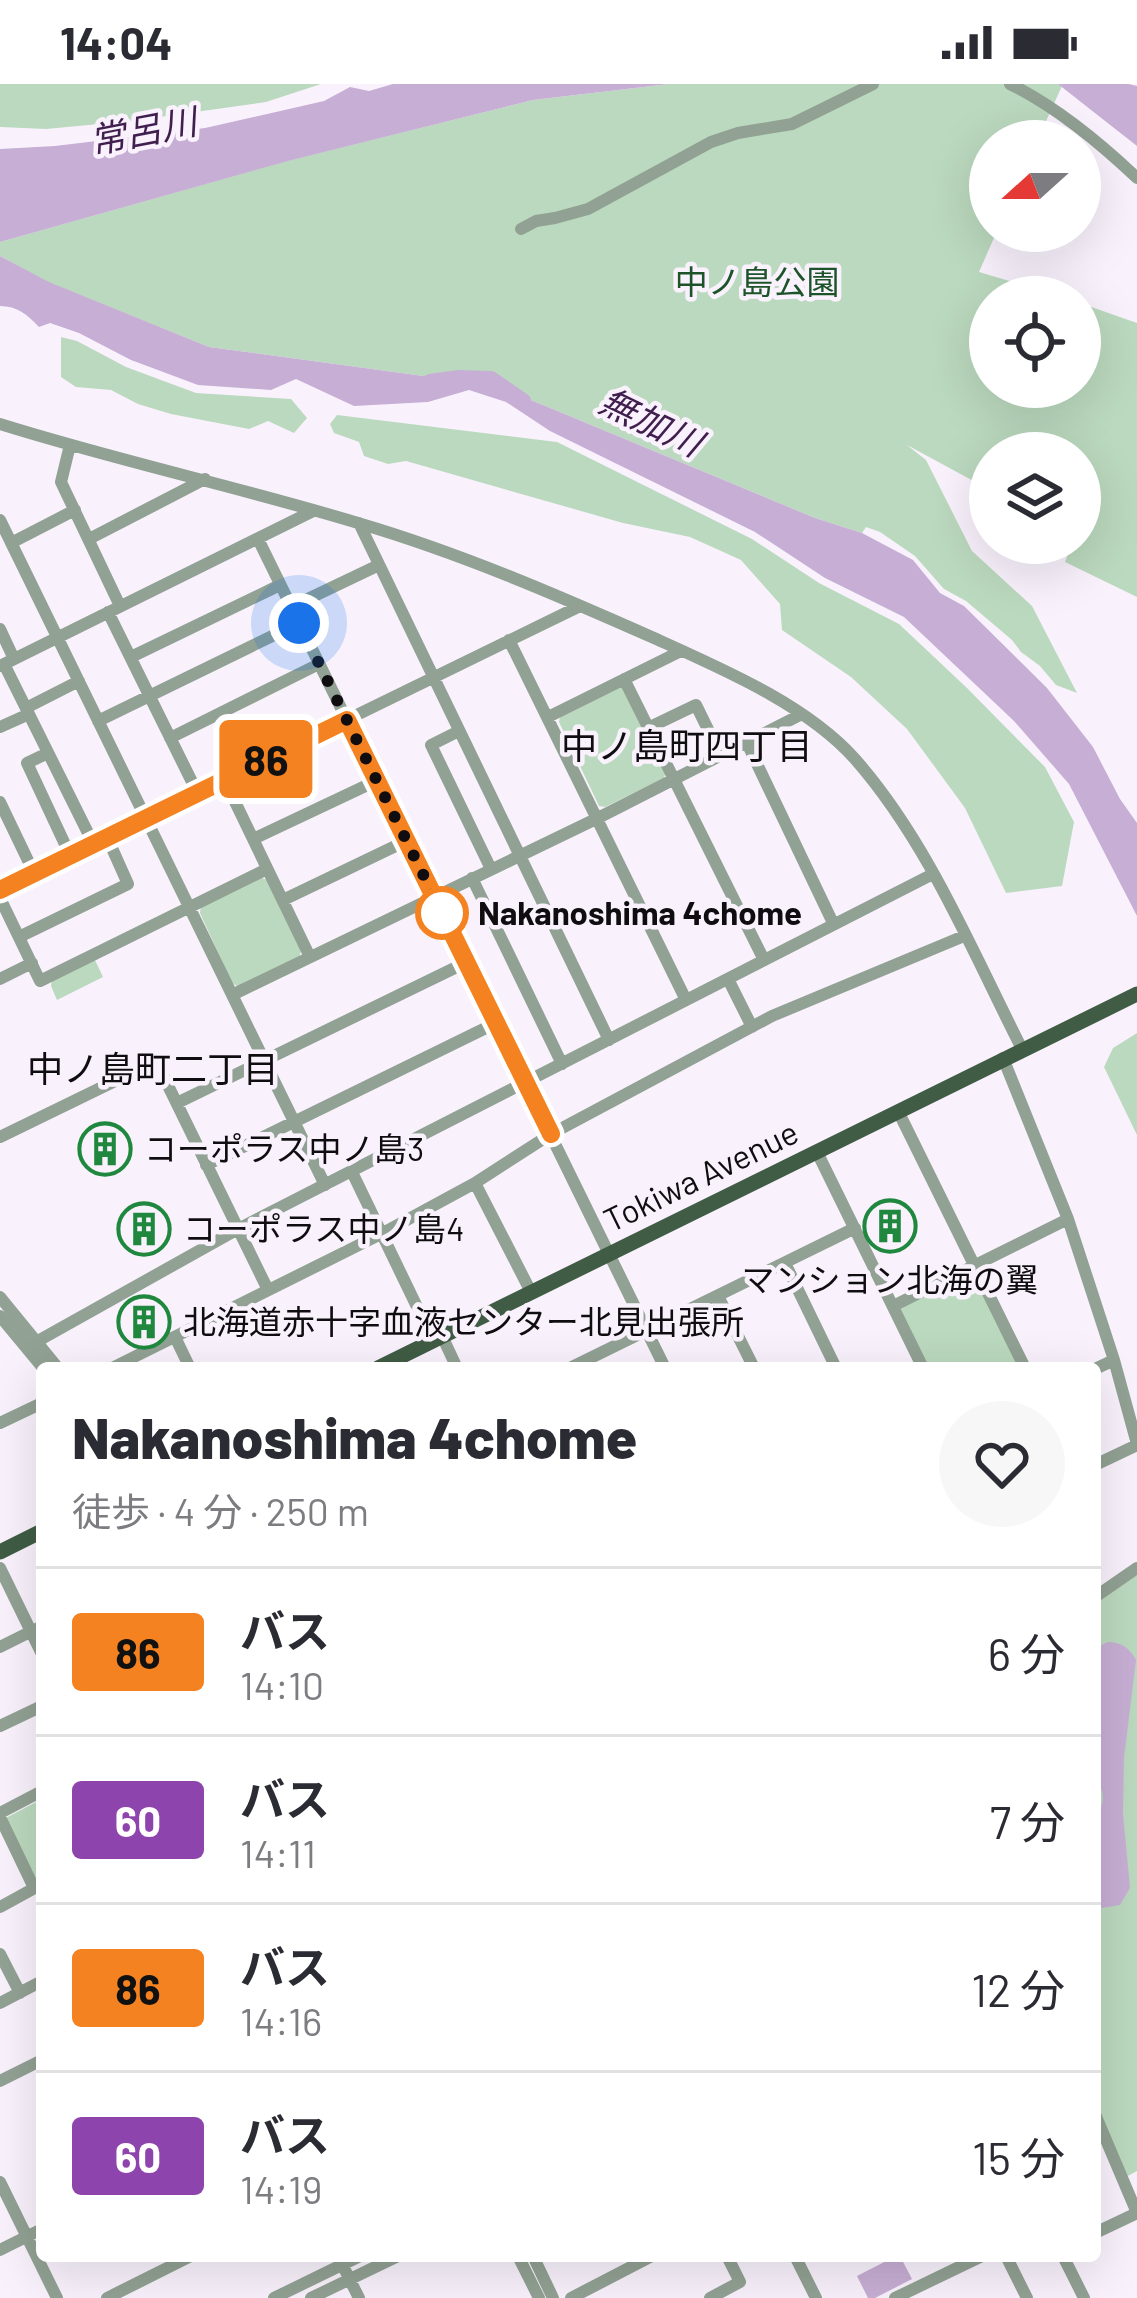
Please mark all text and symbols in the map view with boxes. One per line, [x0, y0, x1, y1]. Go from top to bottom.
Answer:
text: 14:04 [60, 15, 172, 69]
water label: 常呂川 [86, 97, 204, 161]
north arrow [969, 120, 1101, 252]
map controls [969, 120, 1101, 564]
park label: 中ノ島公園 [675, 261, 840, 301]
button: locate [969, 276, 1101, 408]
water label: 無加川 [594, 378, 713, 465]
button: layers [969, 432, 1101, 564]
your location [269, 593, 329, 653]
line badge: 86 [212, 720, 320, 798]
district label: 中ノ島町四丁目 [561, 723, 813, 766]
text: 86 [243, 734, 289, 784]
marker: Nakanoshima 4chome [417, 888, 467, 938]
place label: Nakanoshima 4chome [478, 892, 802, 932]
district label: 中ノ島町二丁目 [27, 1046, 279, 1089]
street label: Tokiwa Avenue [597, 1111, 804, 1239]
building icon: コーポラス中ノ島3 [77, 1121, 133, 1177]
place label: コーポラス中ノ島3 [144, 1128, 424, 1168]
building icon: マンション北海の翼 [862, 1198, 918, 1254]
building icon: コーポラス中ノ島4 [116, 1201, 172, 1257]
place label: コーポラス中ノ島4 [183, 1208, 465, 1248]
place label: マンション北海の翼 [742, 1259, 1039, 1299]
building icon: 北海道赤十字血液センター北見出張所 [116, 1294, 172, 1350]
place label: 北海道赤十字血液センター北見出張所 [183, 1301, 744, 1341]
button: heart [939, 1401, 1065, 1527]
text: Nakanoshima 4chome [72, 1402, 637, 1470]
text: 徒歩 · 4 分 · 250 m [72, 1487, 369, 1534]
text: バス [240, 1603, 330, 1657]
text: 6 分 [988, 1626, 1065, 1680]
text: 86 [115, 1627, 161, 1677]
text: 14:10 [240, 1661, 324, 1708]
text: バス [240, 1771, 330, 1825]
text: 7 分 [990, 1794, 1065, 1848]
text: 60 [115, 1795, 161, 1845]
text: 14:11 [240, 1829, 316, 1876]
text: バス [240, 1939, 330, 1993]
text: 12 分 [971, 1962, 1065, 2016]
text: 86 [115, 1963, 161, 2013]
text: 14:16 [240, 1997, 322, 2044]
text: バス [240, 2107, 330, 2161]
text: 15 分 [972, 2130, 1065, 2184]
text: 60 [115, 2131, 161, 2181]
text: 14:19 [240, 2165, 322, 2212]

